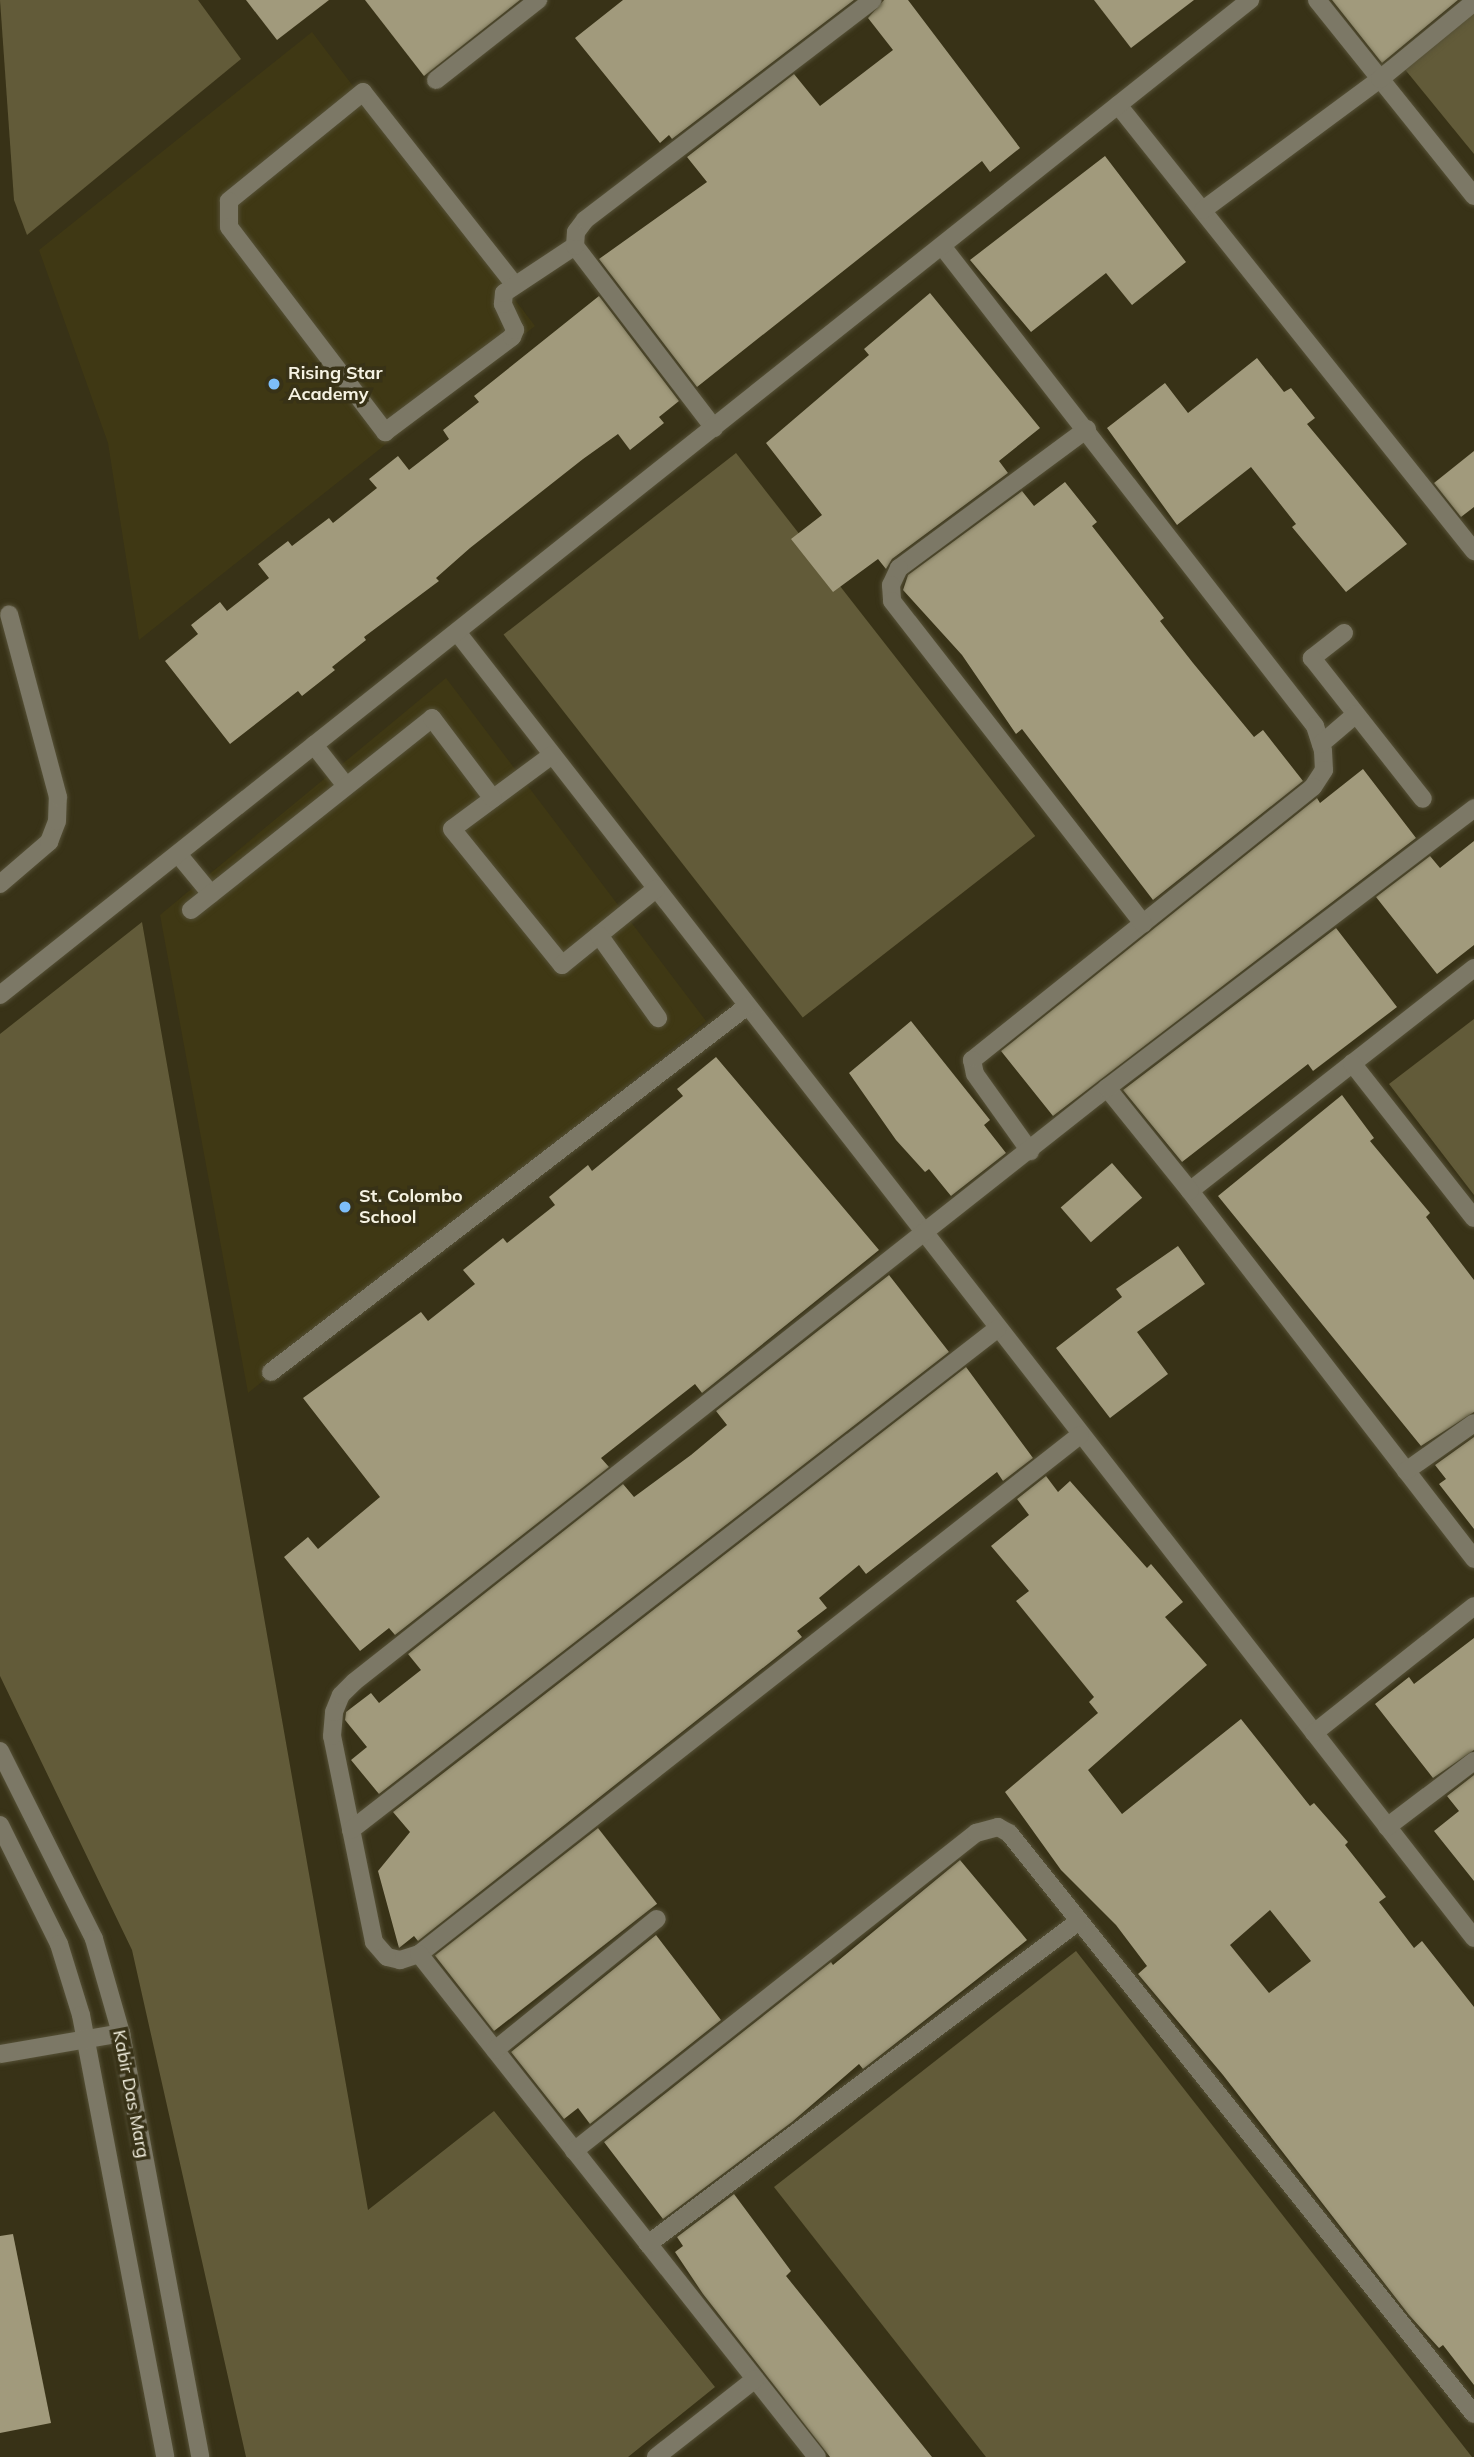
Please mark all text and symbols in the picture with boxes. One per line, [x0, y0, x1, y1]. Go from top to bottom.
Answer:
place label: Rising Star Academy [288, 363, 383, 406]
marker: Rising Star Academy [266, 376, 282, 392]
place label: St. Colombo School [359, 1186, 463, 1228]
marker: St. Colombo School [337, 1199, 353, 1215]
street label: Kabir Das Marg [108, 2028, 154, 2160]

